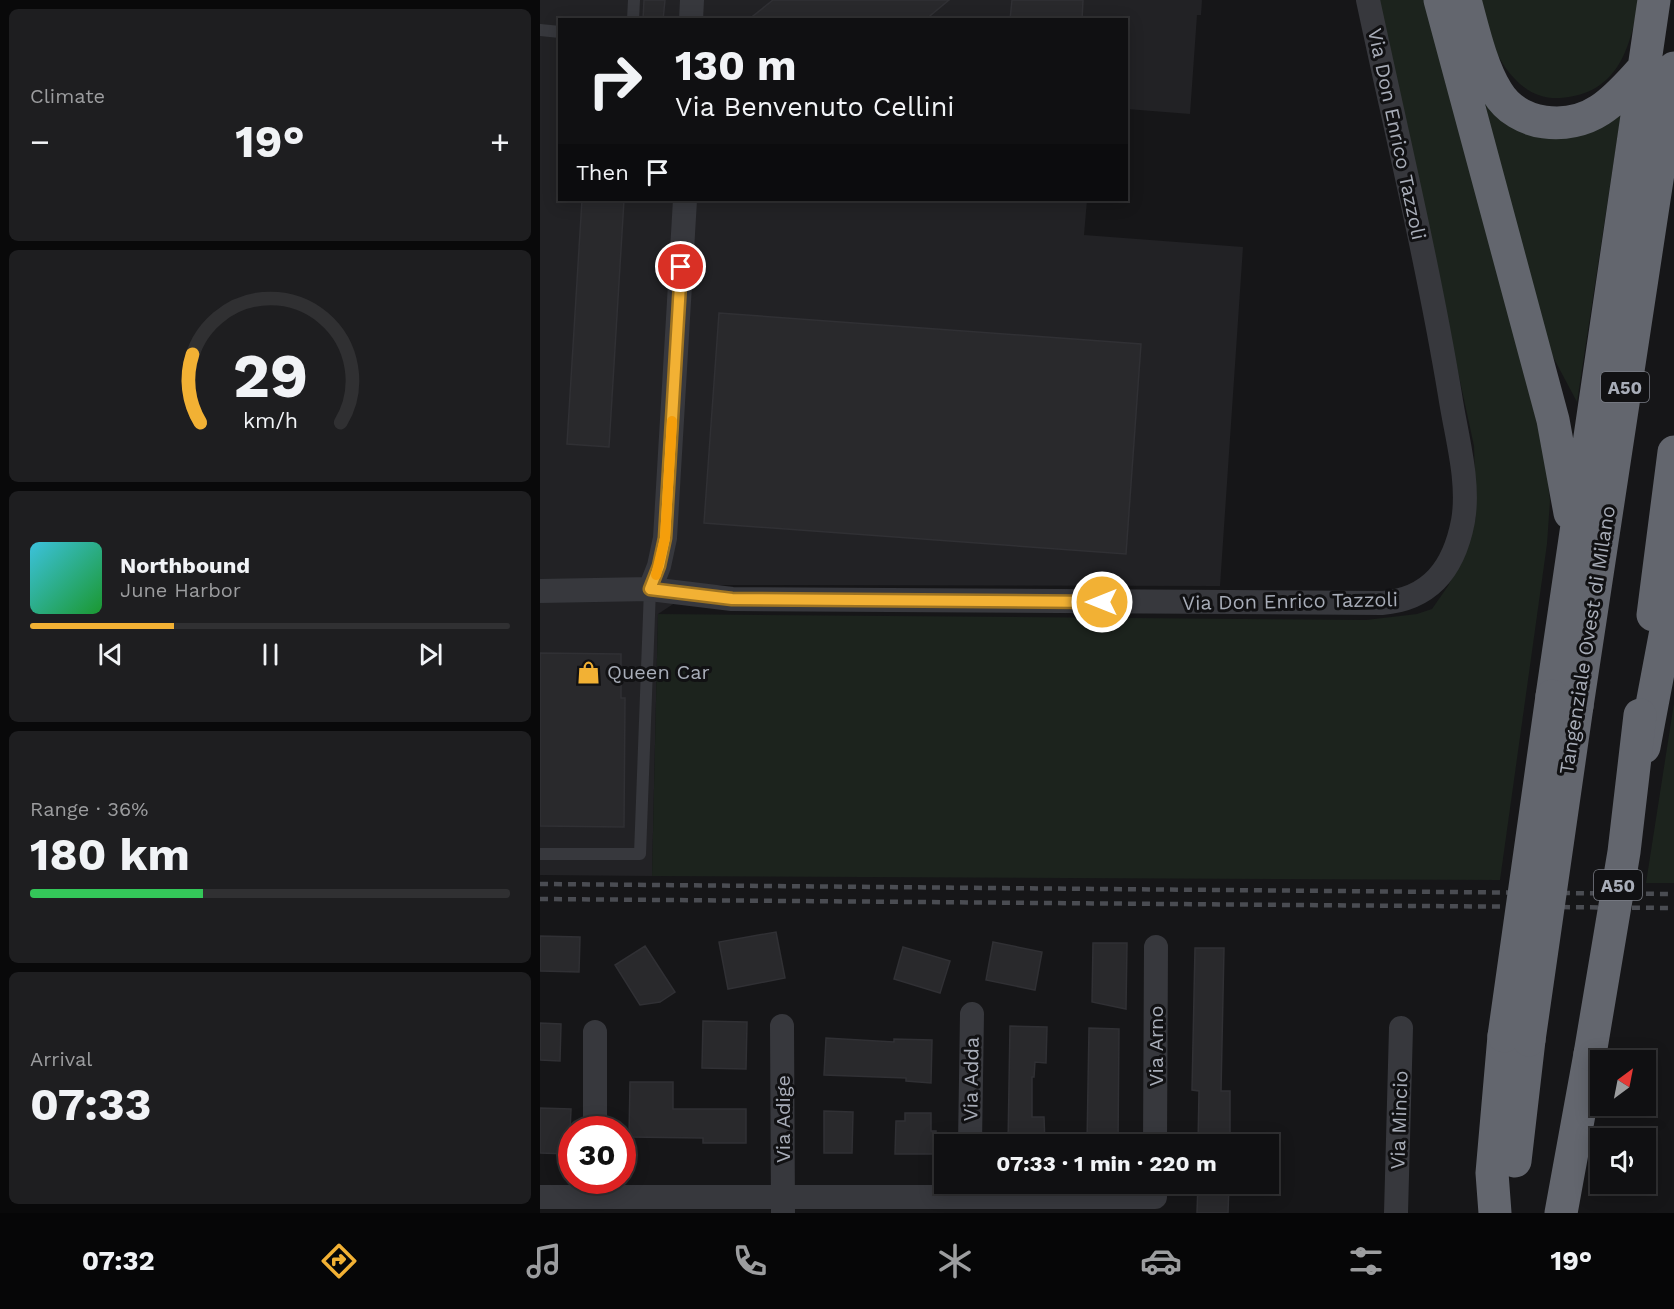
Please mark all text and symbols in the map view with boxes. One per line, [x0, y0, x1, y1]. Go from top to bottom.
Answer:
street label: Via Don Enrico Tazzoli [1363, 26, 1431, 242]
text: 130 m [675, 41, 797, 90]
icon: right [576, 42, 654, 120]
text: Climate [30, 84, 105, 108]
text: Via Benvenuto Cellini [675, 91, 955, 123]
text: 19° [235, 115, 305, 168]
text: − [30, 122, 50, 161]
text: + [490, 122, 510, 161]
icon: arrive [641, 156, 674, 189]
text: Then [576, 160, 629, 185]
pin [655, 241, 706, 292]
icon: arrive [664, 250, 697, 283]
text: 29 [232, 339, 308, 412]
road number: A50 [1601, 372, 1649, 402]
text: km/h [242, 408, 298, 433]
street label: Tangenziale Ovest di Milano [1554, 504, 1620, 776]
text: Northbound [120, 553, 250, 578]
position arrow [1070, 570, 1134, 634]
text: June Harbor [120, 578, 241, 602]
street label: Via Don Enrico Tazzoli [1182, 587, 1398, 615]
icon: previous [94, 638, 127, 671]
icon: pause [254, 638, 287, 671]
icon: next [414, 638, 447, 671]
shop icon: Queen Car [576, 659, 602, 685]
place label: Queen Car [607, 660, 710, 684]
text: Range · 36% [30, 797, 148, 821]
text: 180 km [30, 828, 190, 881]
road number: A50 [1594, 870, 1642, 900]
street label: Via Arno [1144, 1006, 1168, 1086]
street label: Via Adda [958, 1037, 984, 1121]
text: Arrival [30, 1047, 92, 1071]
north arrow [1590, 1050, 1656, 1116]
map controls [1590, 1050, 1656, 1194]
street label: Via Mincio [1385, 1070, 1413, 1170]
street label: Via Adige [771, 1075, 795, 1163]
text: 07:33 [30, 1078, 151, 1131]
speed limit sign: 30 [558, 1116, 636, 1194]
button: sound [1590, 1128, 1656, 1194]
text: 07:33 · 1 min · 220 m [996, 1151, 1217, 1176]
icon: directions [318, 1240, 360, 1282]
icon: music [523, 1240, 565, 1282]
icon: phone [729, 1240, 771, 1282]
icon: climate [934, 1240, 976, 1282]
icon: car [1140, 1240, 1182, 1282]
icon: filters [1345, 1240, 1387, 1282]
text: 07:32 [82, 1245, 155, 1277]
text: 19° [1551, 1245, 1592, 1277]

